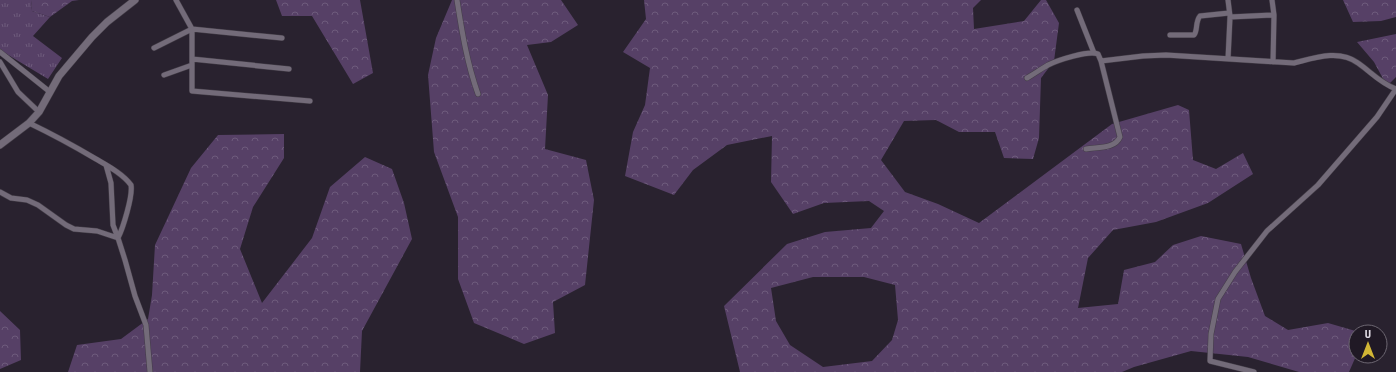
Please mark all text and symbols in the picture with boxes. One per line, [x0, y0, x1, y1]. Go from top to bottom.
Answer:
north arrow [1348, 324, 1388, 364]
text: U [1365, 328, 1371, 341]

